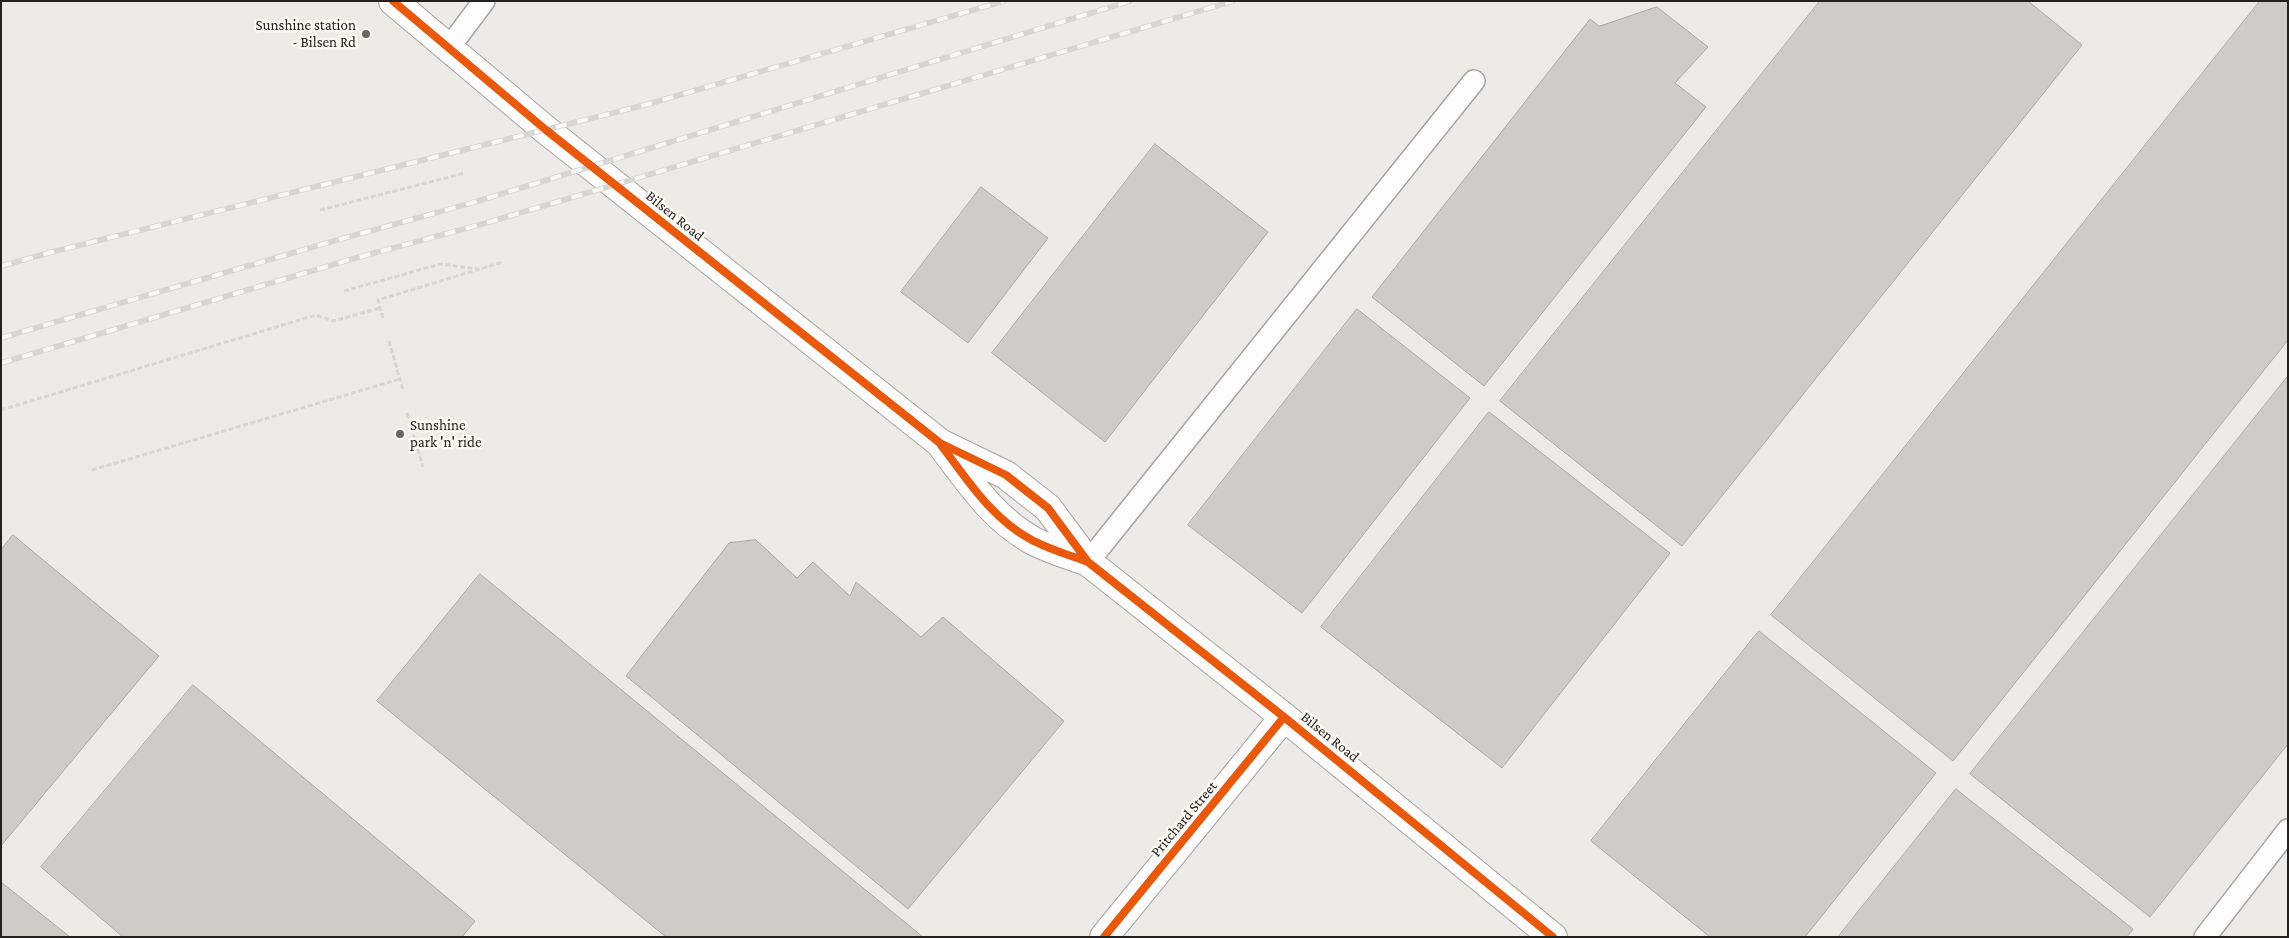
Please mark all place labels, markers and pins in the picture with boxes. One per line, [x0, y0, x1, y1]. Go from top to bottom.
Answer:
place label: Sunshine station - Bilsen Rd [256, 16, 356, 51]
marker: Sunshine station - Bilsen Rd [360, 28, 372, 40]
place label: Sunshine park 'n' ride [410, 416, 481, 451]
marker: Sunshine park 'n' ride [394, 428, 406, 440]

